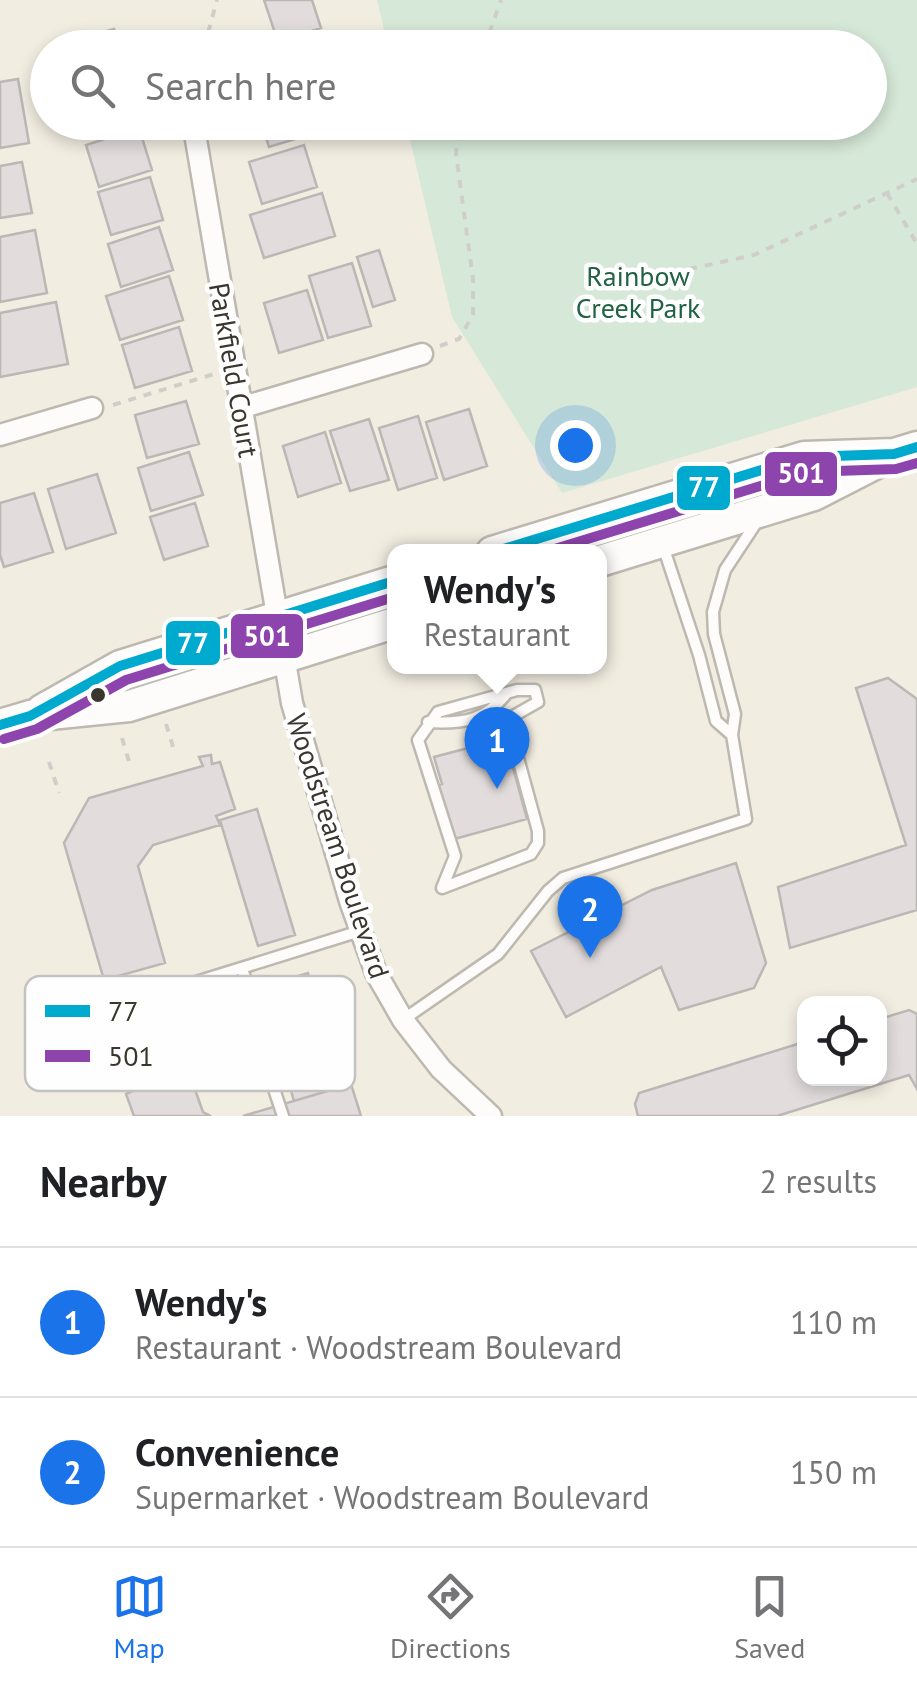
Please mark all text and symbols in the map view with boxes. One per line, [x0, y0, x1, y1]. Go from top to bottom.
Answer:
search box [30, 30, 887, 140]
icon: search [65, 58, 120, 113]
text: Search here [145, 61, 337, 110]
park label: Rainbow Creek Park [576, 257, 701, 326]
street label: Parkfield Court [201, 280, 268, 461]
your location [550, 420, 601, 471]
line badge: 501 [763, 450, 839, 498]
text: 501 [777, 454, 825, 491]
line badge: 77 [675, 464, 732, 512]
text: 77 [688, 468, 720, 505]
popup [387, 544, 607, 674]
text: Wendy's [424, 564, 556, 613]
line badge: 501 [229, 612, 305, 660]
text: Restaurant [424, 613, 570, 655]
text: 501 [243, 617, 291, 654]
line badge: 77 [164, 619, 222, 667]
text: 77 [177, 624, 209, 661]
unlabelled marker [88, 685, 108, 705]
pin: 1 [464, 706, 530, 789]
street label: Woodstream Boulevard [278, 709, 399, 983]
pin: 2 [558, 876, 622, 958]
legend [25, 976, 355, 1091]
text: 77 [108, 992, 139, 1029]
map controls [797, 996, 887, 1086]
button: locate [797, 996, 887, 1086]
text: 501 [108, 1037, 154, 1074]
text: Nearby [40, 1154, 167, 1209]
text: 2 results [759, 1160, 877, 1202]
text: Wendy's [135, 1277, 267, 1326]
text: 1 [63, 1301, 82, 1343]
text: 110 m [790, 1301, 877, 1343]
text: Restaurant · Woodstream Boulevard [135, 1326, 622, 1368]
text: Convenience [135, 1427, 339, 1476]
text: 2 [63, 1451, 82, 1493]
text: 150 m [790, 1451, 877, 1493]
text: Supermarket · Woodstream Boulevard [135, 1476, 649, 1518]
tab: Map [112, 1569, 167, 1666]
tab: Directions [390, 1569, 511, 1666]
tab: Saved [734, 1569, 805, 1666]

